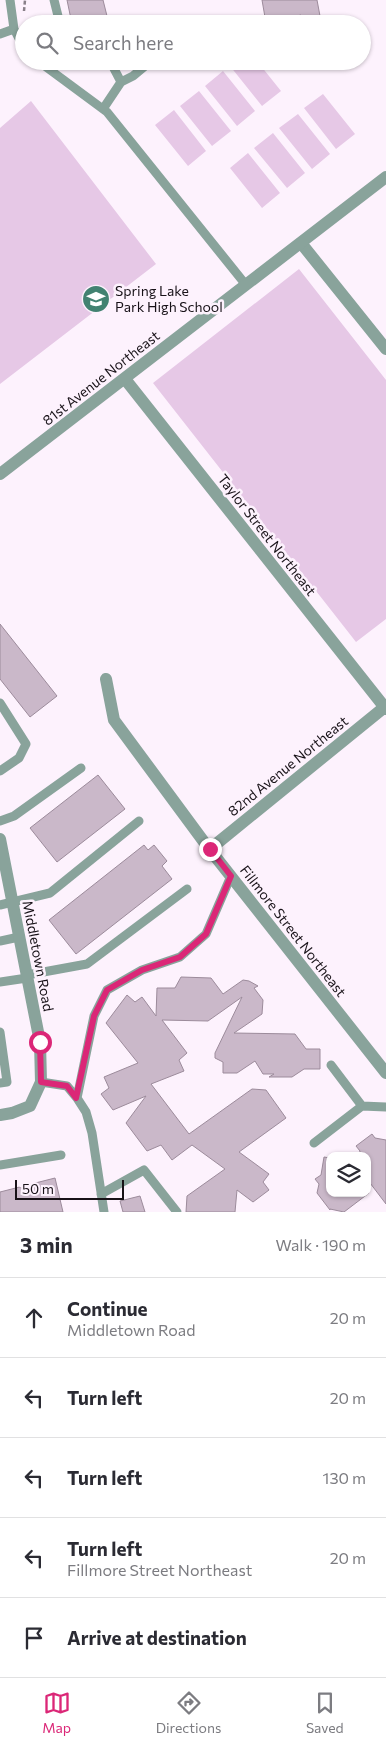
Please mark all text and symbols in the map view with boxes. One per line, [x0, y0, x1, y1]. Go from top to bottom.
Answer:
search box [15, 15, 371, 70]
icon: search [33, 29, 61, 57]
text: Search here [73, 31, 173, 54]
place label: Spring Lake Park High School [115, 282, 223, 315]
school or university icon: Spring Lake Park High School [81, 284, 111, 314]
street label: 81st Avenue Northeast [39, 327, 163, 429]
street label: Taylor Street Northeast [215, 470, 320, 599]
street label: 82nd Avenue Northeast [224, 712, 351, 819]
route end [199, 838, 222, 861]
street label: Fillmore Street Northeast [237, 862, 350, 1000]
street label: Middletown Road [19, 899, 58, 1013]
route start [29, 1031, 52, 1054]
map controls [326, 1152, 371, 1197]
button: layers [326, 1152, 371, 1197]
scale bar [15, 1177, 124, 1200]
text: 50 m [22, 1180, 54, 1197]
text: 3 min [20, 1232, 73, 1257]
text: Walk · 190 m [276, 1235, 366, 1254]
text: Continue [67, 1297, 147, 1320]
icon: ahead [20, 1304, 48, 1332]
text: 20 m [330, 1308, 366, 1327]
text: Middletown Road [67, 1320, 195, 1339]
icon: left [20, 1384, 48, 1412]
text: Turn left [67, 1386, 142, 1409]
text: 20 m [330, 1388, 366, 1407]
icon: left [20, 1464, 48, 1492]
text: Turn left [67, 1466, 142, 1489]
text: 130 m [323, 1468, 366, 1487]
text: Turn left [67, 1537, 142, 1560]
icon: left [20, 1544, 48, 1572]
text: 20 m [330, 1548, 366, 1567]
text: Fillmore Street Northeast [67, 1560, 252, 1579]
icon: arrive [20, 1624, 48, 1652]
text: Arrive at destination [67, 1626, 247, 1649]
tab: Map [42, 1689, 71, 1736]
tab: Directions [156, 1689, 221, 1736]
tab: Saved [306, 1689, 344, 1736]

